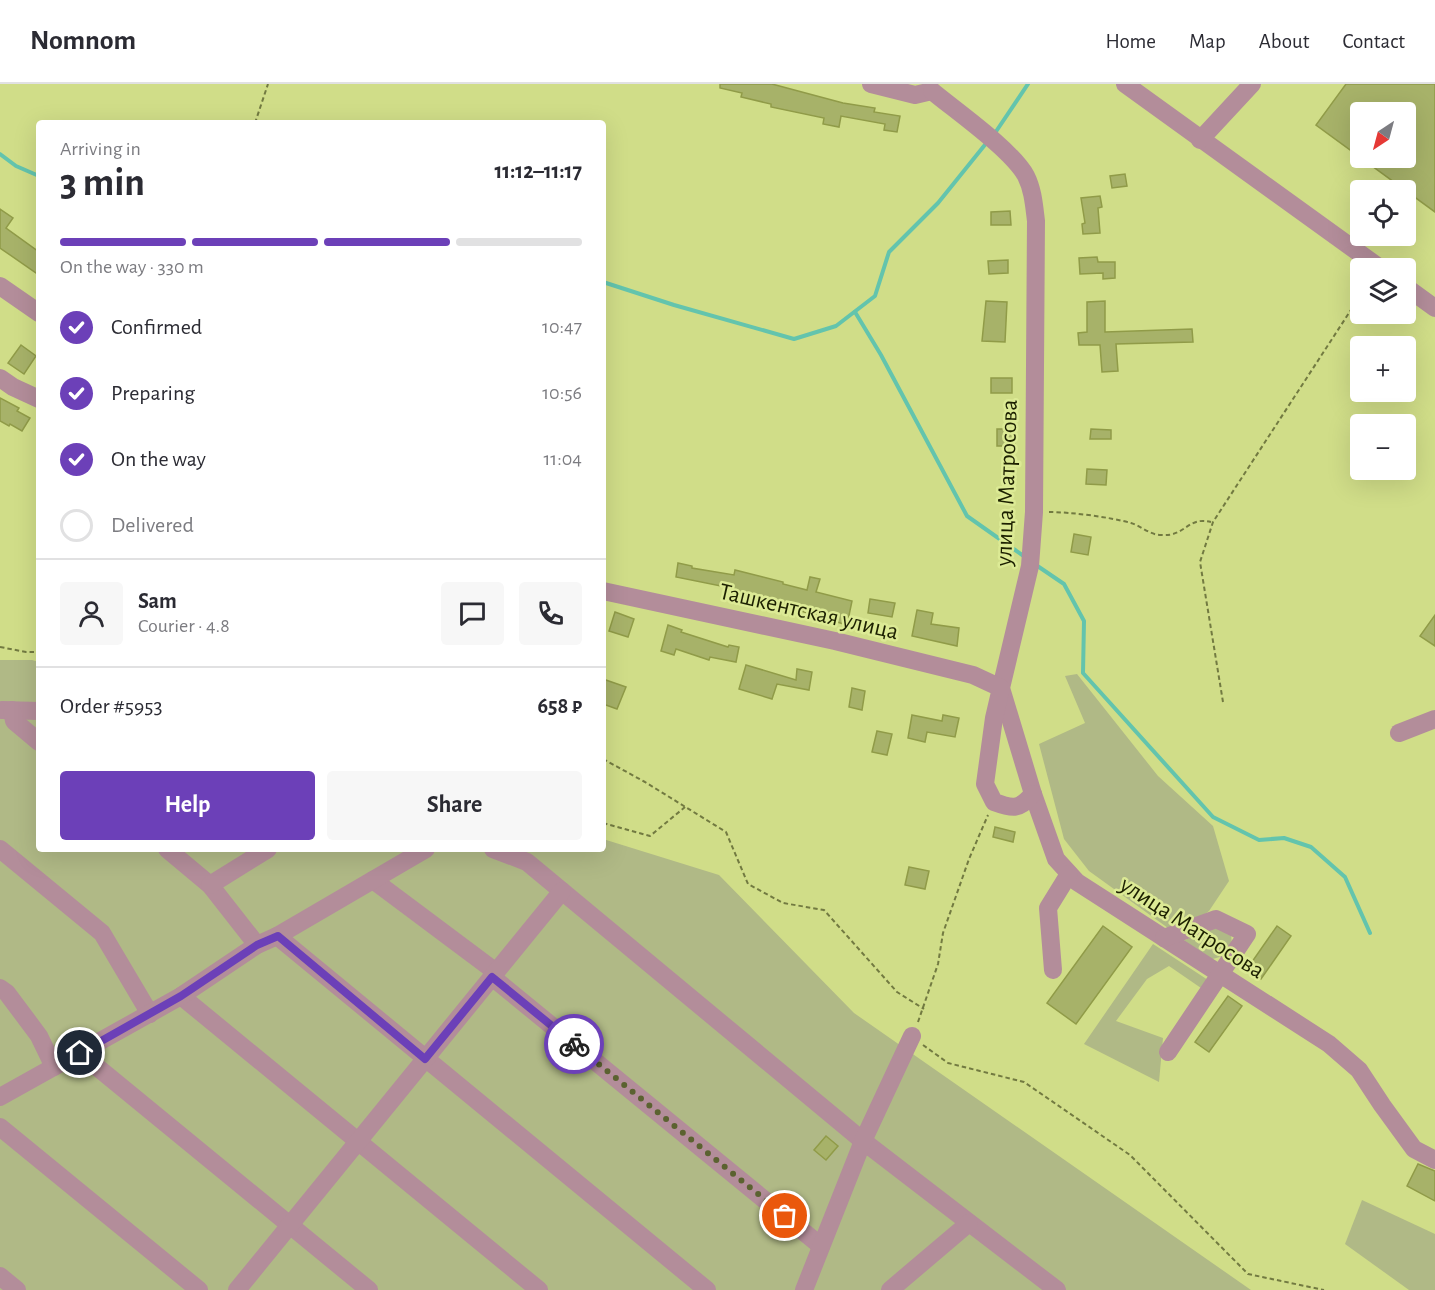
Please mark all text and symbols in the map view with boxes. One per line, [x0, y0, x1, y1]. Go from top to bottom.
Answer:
text: Nomnom [30, 27, 136, 55]
text: Home [1105, 31, 1156, 52]
text: Map [1189, 31, 1226, 52]
text: About [1259, 31, 1309, 52]
text: Contact [1342, 31, 1405, 52]
north arrow [1350, 102, 1416, 168]
map controls [1350, 102, 1416, 480]
text: Arriving in [60, 139, 141, 159]
text: 11:12–11:17 [494, 160, 582, 182]
text: 3 min [60, 164, 145, 203]
button: locate [1350, 180, 1416, 246]
text: On the way · 330 m [60, 257, 204, 277]
button: layers [1350, 258, 1416, 324]
icon: check [60, 311, 93, 344]
text: Confirmed [111, 316, 202, 338]
text: 10:47 [542, 317, 582, 337]
button: + [1350, 336, 1416, 402]
icon: check [60, 377, 93, 410]
text: Preparing [111, 382, 195, 404]
text: 10:56 [542, 383, 582, 403]
street label: улица Матросова [992, 399, 1022, 568]
button: − [1350, 414, 1416, 480]
icon: check [60, 443, 93, 476]
text: On the way [111, 448, 206, 470]
text: 11:04 [543, 449, 582, 469]
text: Delivered [111, 514, 194, 536]
street label: Ташкентская улица [717, 580, 901, 644]
button: person [60, 582, 123, 645]
button: chat [441, 582, 504, 645]
button: phone [519, 582, 582, 645]
text: Sam [138, 590, 177, 612]
text: Courier · 4.8 [138, 616, 230, 636]
text: Order #5953 [60, 695, 162, 717]
text: 658 ₽ [537, 695, 582, 717]
button: Help [60, 771, 315, 840]
button: Share [327, 771, 582, 840]
street label: улица Матросова [1115, 872, 1269, 984]
courier [544, 1014, 604, 1074]
pin [54, 1027, 105, 1078]
icon: bike [558, 1028, 591, 1061]
icon: home [63, 1036, 96, 1069]
pin [759, 1190, 810, 1241]
icon: bag [768, 1199, 801, 1232]

